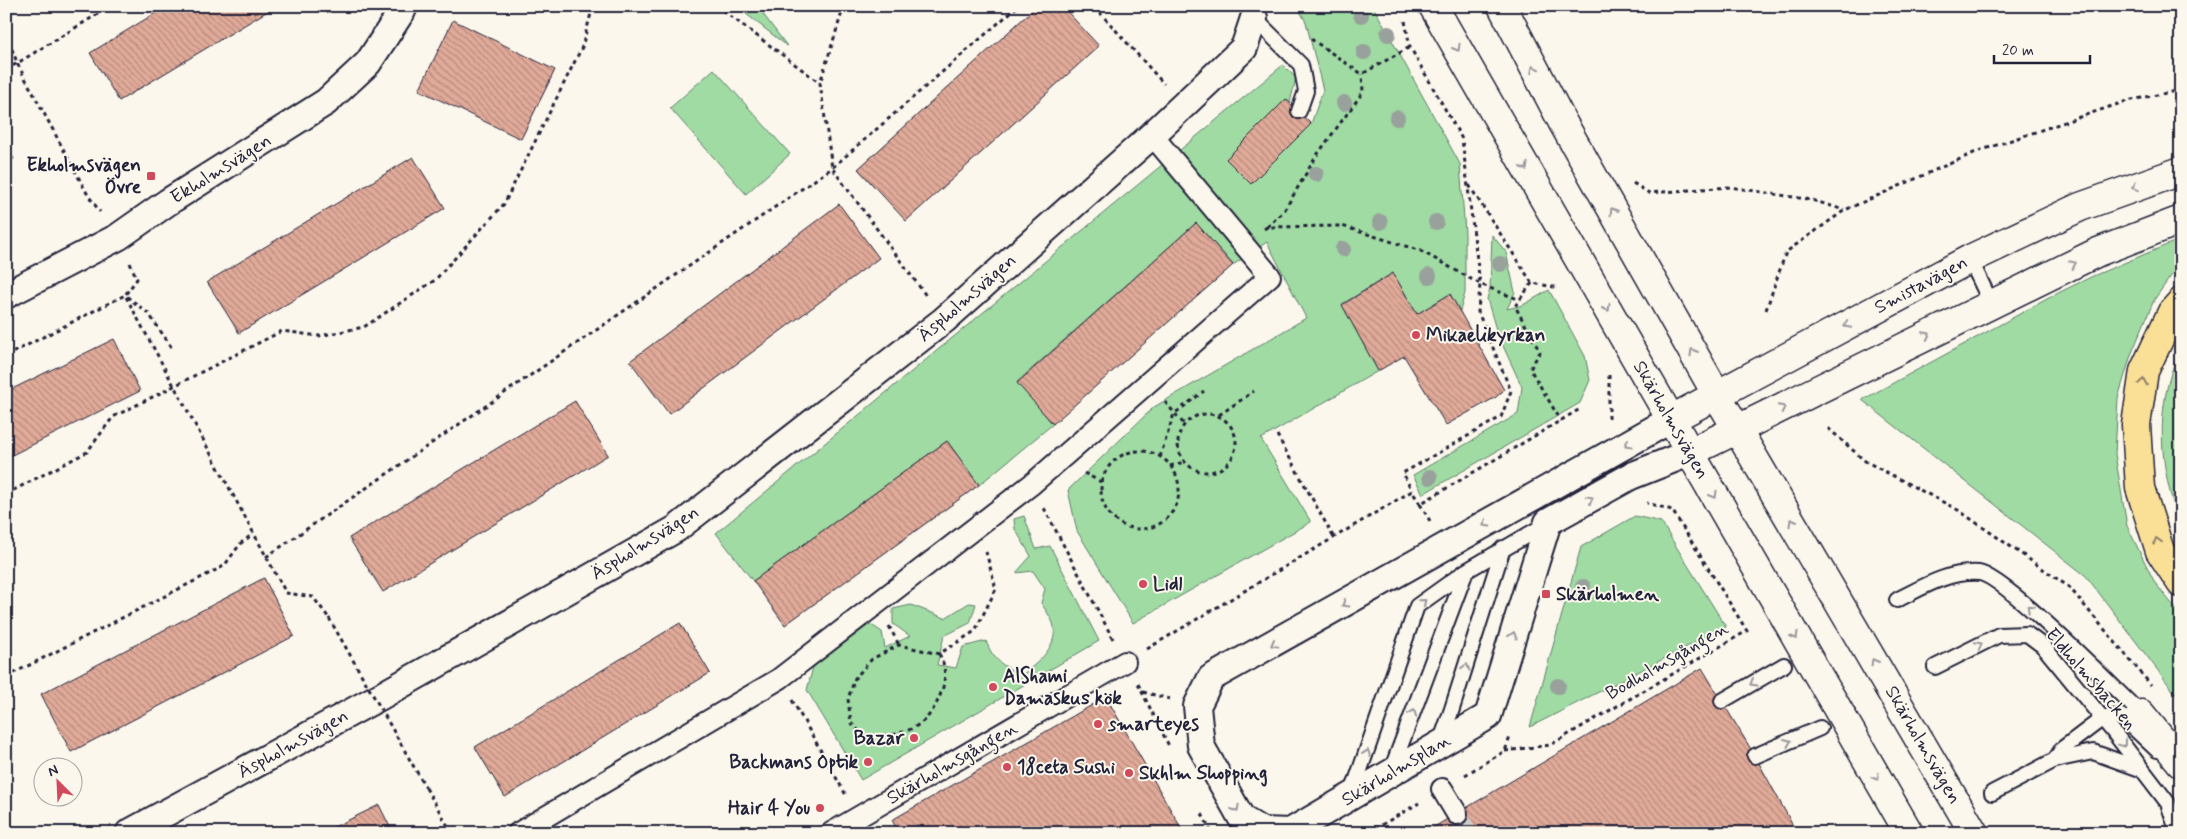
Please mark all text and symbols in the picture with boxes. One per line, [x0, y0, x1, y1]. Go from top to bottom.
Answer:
scale bar [1994, 32, 2091, 64]
text: 20 m [2002, 41, 2034, 61]
one-way arrow [1451, 43, 1461, 52]
one-way arrow [1530, 65, 1540, 74]
street label: Ekholmsvägen [166, 128, 277, 211]
place label: Ekholmsvägen Övre [26, 153, 142, 200]
one-way arrow [1519, 162, 1529, 171]
marker: Ekholmsvägen Övre [145, 170, 157, 182]
one-way arrow [2131, 181, 2140, 191]
one-way arrow [1609, 207, 1619, 216]
street label: Äspholmsvägen [912, 248, 1022, 349]
street label: Smistavägen [1870, 250, 1973, 321]
one-way arrow [2068, 260, 2077, 270]
one-way arrow [1600, 302, 1610, 311]
one-way arrow [1843, 319, 1852, 329]
place label: Mikaelikyrkan [1426, 323, 1545, 348]
marker: Mikaelikyrkan [1410, 329, 1422, 341]
one-way arrow [1922, 332, 1931, 342]
one-way arrow [1689, 349, 1699, 358]
street label: Skärholmsvägen [1626, 356, 1715, 484]
one-way arrow [2137, 377, 2147, 386]
one-way arrow [1777, 404, 1786, 414]
one-way arrow [1624, 438, 1633, 448]
one-way arrow [1707, 490, 1717, 499]
one-way arrow [1585, 495, 1594, 505]
street label: Äspholmsvägen [586, 500, 704, 587]
one-way arrow [1483, 518, 1492, 528]
one-way arrow [1788, 519, 1798, 528]
one-way arrow [2152, 537, 2162, 546]
place label: Lidl [1153, 572, 1183, 597]
marker: Lidl [1137, 578, 1149, 590]
place label: Skärholmen [1556, 582, 1659, 607]
marker: Skärholmen [1540, 588, 1552, 600]
one-way arrow [1341, 598, 1350, 608]
one-way arrow [1417, 599, 1427, 608]
one-way arrow [2026, 605, 2035, 614]
street label: Bodholmsgången [1601, 616, 1734, 709]
street label: Eldholmsbacken [2040, 623, 2142, 735]
one-way arrow [1789, 631, 1799, 640]
one-way arrow [1508, 632, 1518, 640]
one-way arrow [1270, 638, 1279, 648]
one-way arrow [1973, 641, 1982, 651]
one-way arrow [1871, 659, 1881, 668]
one-way arrow [1460, 663, 1470, 671]
place label: AlShami Damaskus kök [1003, 664, 1122, 711]
one-way arrow [1750, 677, 1759, 687]
marker: AlShami Damaskus kök [987, 681, 999, 693]
street label: Skärholmsvägen [1878, 681, 1967, 809]
street label: Äspholmsvägen [233, 703, 353, 786]
one-way arrow [1407, 709, 1417, 717]
place label: smarteyes [1107, 712, 1200, 737]
street label: Skärholmsgången [882, 715, 1023, 813]
marker: smarteyes [1092, 718, 1104, 730]
place label: Bazar [854, 726, 905, 751]
street label: Skärholmsplan [1337, 728, 1455, 812]
marker: Bazar [908, 732, 920, 744]
one-way arrow [1783, 737, 1792, 748]
one-way arrow [2117, 738, 2126, 748]
one-way arrow [1361, 749, 1371, 758]
place label: Backmans Optik [729, 750, 858, 775]
place label: 18ceta Sushi [1017, 755, 1115, 780]
north arrow [32, 756, 82, 806]
marker: Backmans Optik [862, 756, 874, 768]
text: N [45, 761, 61, 781]
marker: 18ceta Sushi [1001, 761, 1013, 773]
place label: Skhlm Shopping [1139, 761, 1268, 787]
marker: Skhlm Shopping [1123, 767, 1135, 779]
one-way arrow [1870, 771, 1880, 780]
place label: Hair 4 You [728, 796, 810, 821]
marker: Hair 4 You [814, 802, 826, 814]
one-way arrow [1230, 803, 1240, 812]

